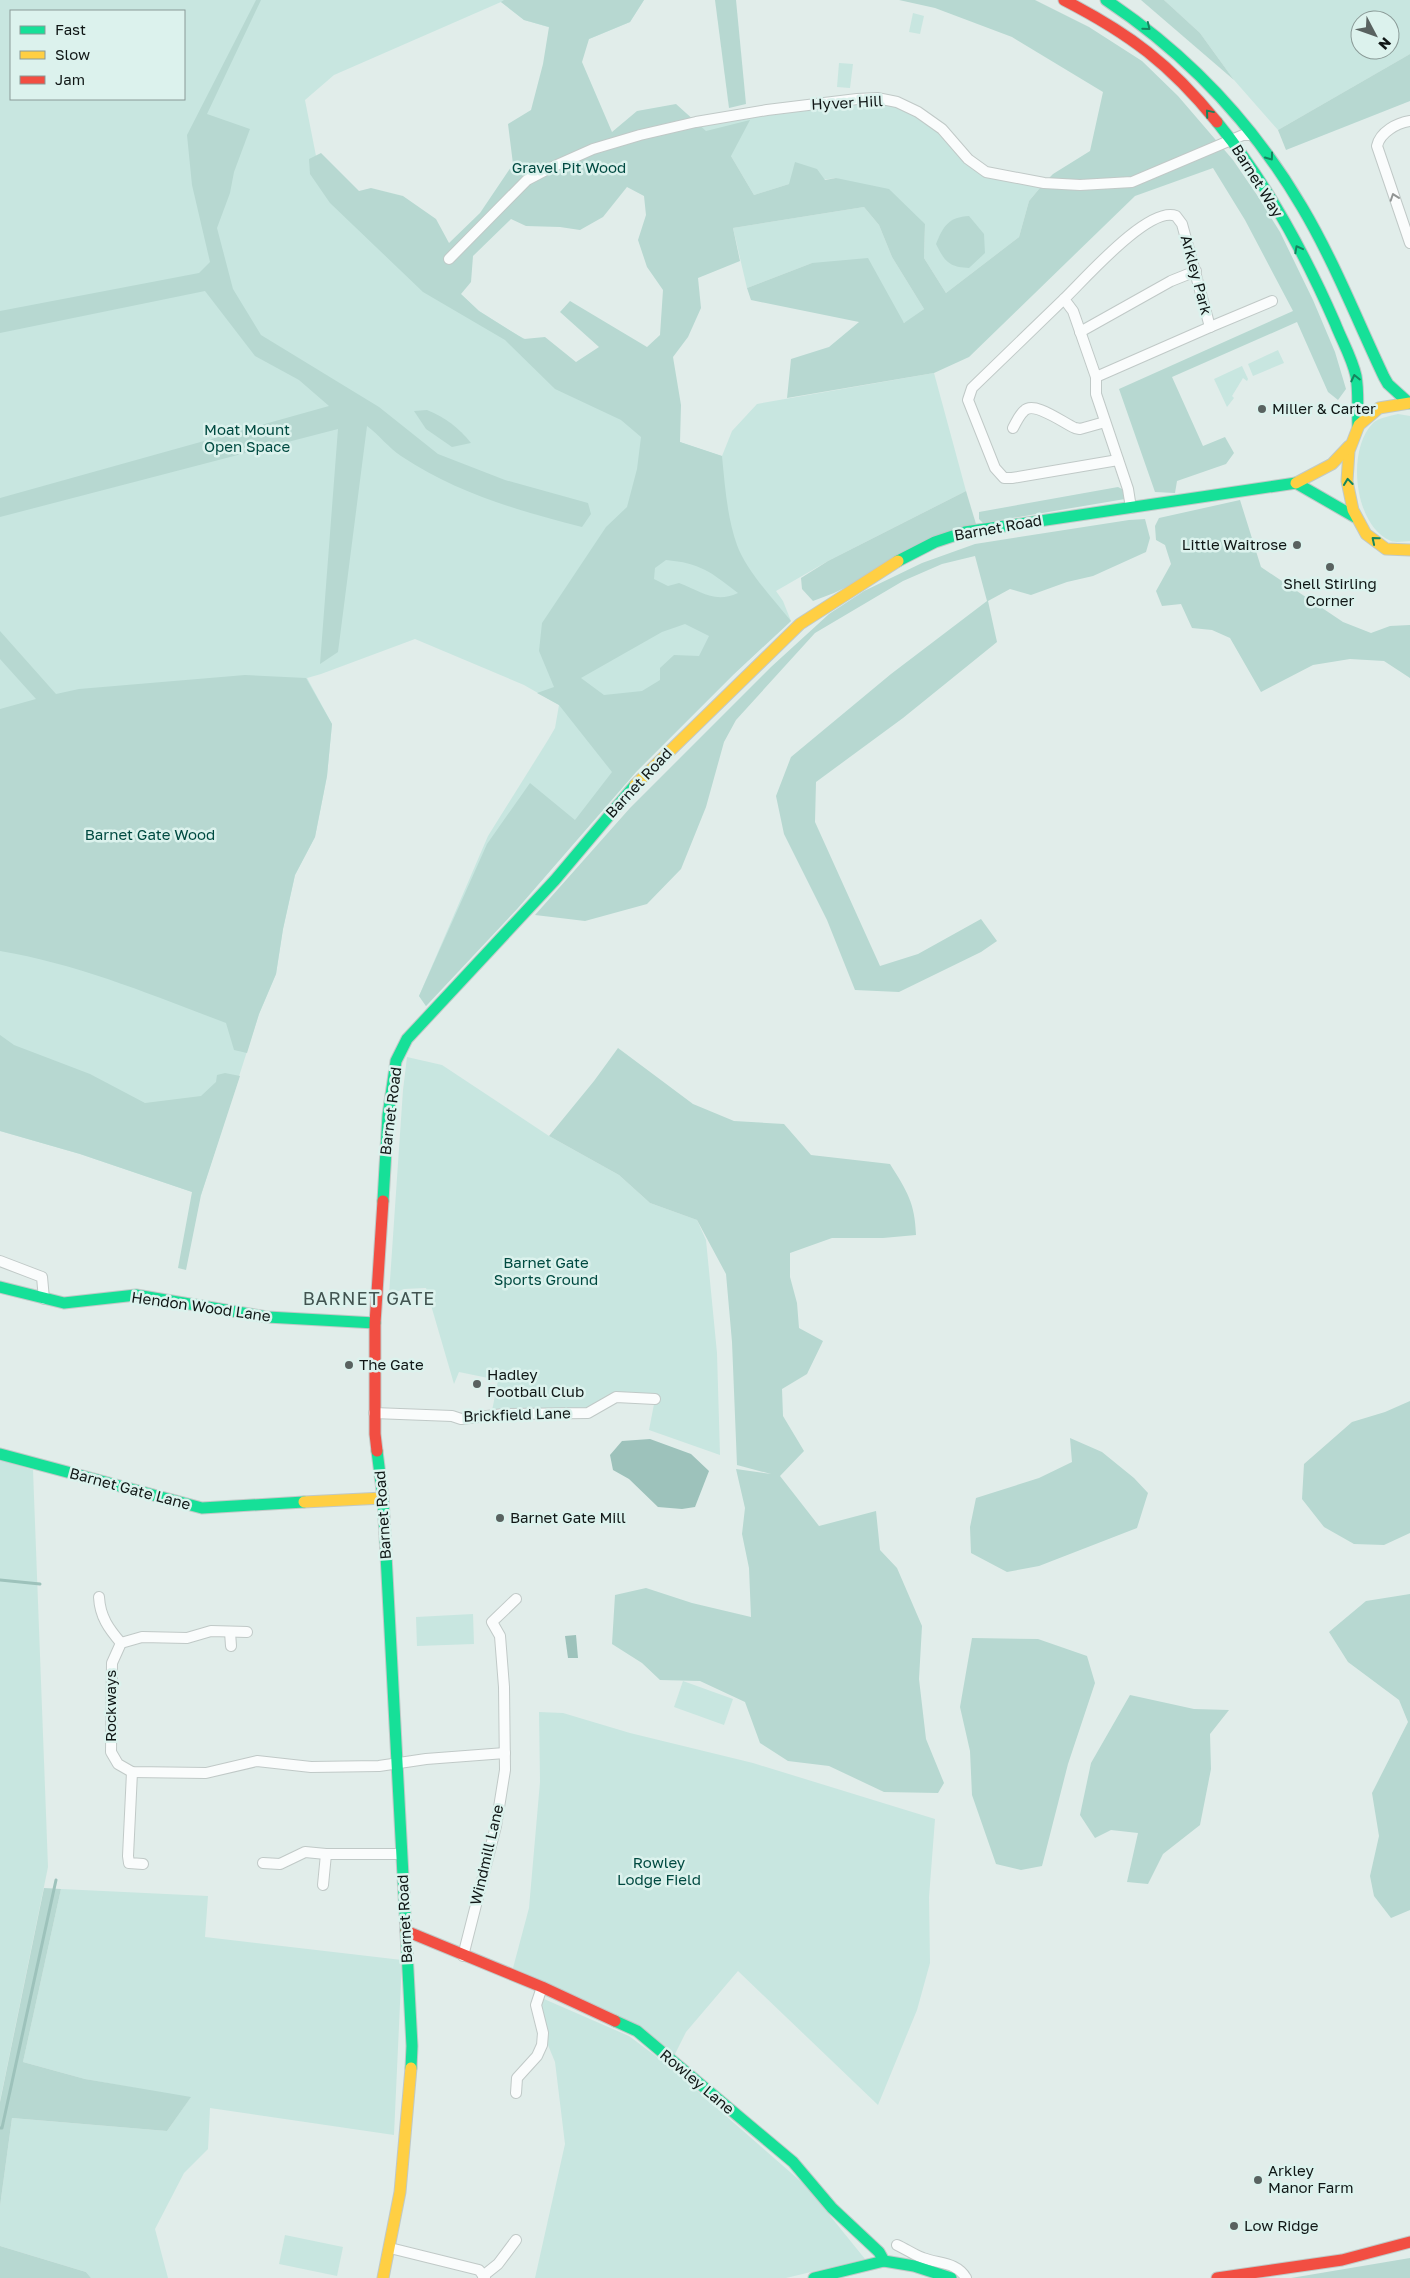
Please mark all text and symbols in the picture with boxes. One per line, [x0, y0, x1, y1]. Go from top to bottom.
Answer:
legend [10, 10, 185, 100]
north arrow [1350, 10, 1400, 60]
text: Fast [55, 20, 86, 38]
one-way arrow [1141, 22, 1150, 30]
text: N [1375, 34, 1395, 53]
text: Slow [55, 45, 90, 63]
text: Jam [55, 70, 85, 88]
street label: Hyver Hill [811, 91, 883, 113]
one-way arrow [1205, 110, 1214, 119]
street label: Barnet Way [1228, 141, 1288, 221]
one-way arrow [1263, 152, 1273, 161]
park label: Gravel Pit Wood [512, 158, 626, 176]
one-way arrow [1390, 193, 1400, 202]
street label: Arkley Park [1178, 233, 1216, 317]
one-way arrow [1294, 245, 1304, 254]
one-way arrow [1350, 373, 1361, 382]
place label: Miller & Carter [1272, 399, 1376, 417]
marker: Miller & Carter [1256, 403, 1268, 415]
park label: Moat Mount Open Space [204, 420, 290, 455]
one-way arrow [1343, 477, 1354, 485]
street label: Barnet Road [953, 510, 1043, 544]
place label: Little Waitrose [1182, 535, 1287, 553]
one-way arrow [1371, 537, 1380, 546]
marker: Little Waitrose [1291, 539, 1303, 551]
marker: Shell Stirling Corner [1324, 561, 1336, 573]
place label: Shell Stirling Corner [1283, 574, 1377, 609]
street label: Barnet Road [601, 744, 675, 821]
park label: Barnet Gate Wood [85, 825, 215, 843]
street label: Barnet Road [376, 1066, 404, 1156]
park label: Barnet Gate Sports Ground [494, 1253, 598, 1288]
street label: Hendon Wood Lane [130, 1287, 272, 1325]
district label: BARNET GATE [303, 1287, 435, 1309]
place label: The Gate [359, 1355, 424, 1373]
marker: The Gate [343, 1359, 355, 1371]
place label: Hadley Football Club [487, 1365, 584, 1400]
marker: Hadley Football Club [471, 1378, 483, 1390]
street label: Brickfield Lane [463, 1403, 571, 1425]
street label: Barnet Gate Lane [68, 1463, 193, 1513]
street label: Barnet Road [370, 1470, 394, 1560]
place label: Barnet Gate Mill [510, 1508, 626, 1526]
marker: Barnet Gate Mill [494, 1512, 506, 1524]
street label: Rockways [101, 1670, 119, 1742]
street label: Windmill Lane [466, 1802, 506, 1907]
park label: Rowley Lodge Field [617, 1853, 701, 1888]
street label: Barnet Road [393, 1874, 415, 1964]
street label: Rowley Lane [657, 2045, 739, 2118]
place label: Arkley Manor Farm [1268, 2161, 1353, 2196]
marker: Arkley Manor Farm [1252, 2174, 1264, 2186]
place label: Low Ridge [1244, 2216, 1319, 2234]
marker: Low Ridge [1228, 2220, 1240, 2232]

